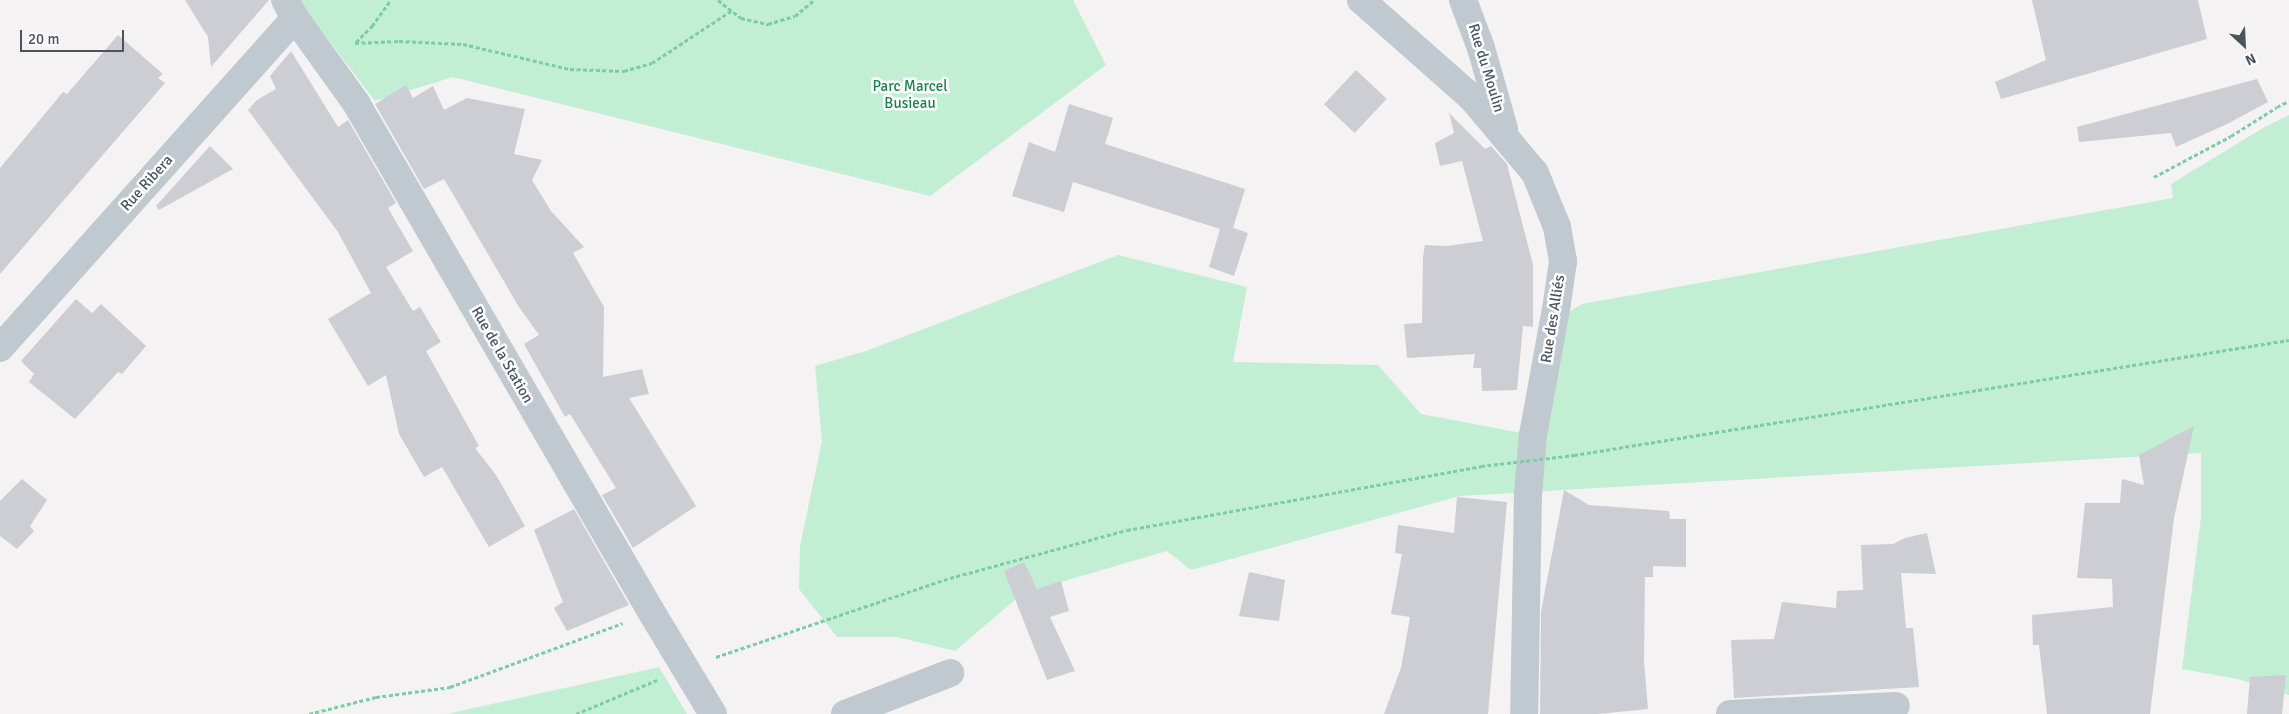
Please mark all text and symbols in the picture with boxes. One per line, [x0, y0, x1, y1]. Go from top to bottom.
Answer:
scale bar [22, 20, 126, 52]
north arrow [2219, 20, 2269, 70]
street label: Rue du Moulin [1464, 21, 1508, 115]
text: 20 m [28, 30, 59, 48]
text: N [2243, 49, 2259, 69]
park label: Parc Marcel Busieau [872, 77, 948, 112]
street label: Rue Ribera [117, 151, 177, 215]
street label: Rue des Alliés [1537, 274, 1569, 364]
street label: Rue de la Station [467, 304, 537, 406]

